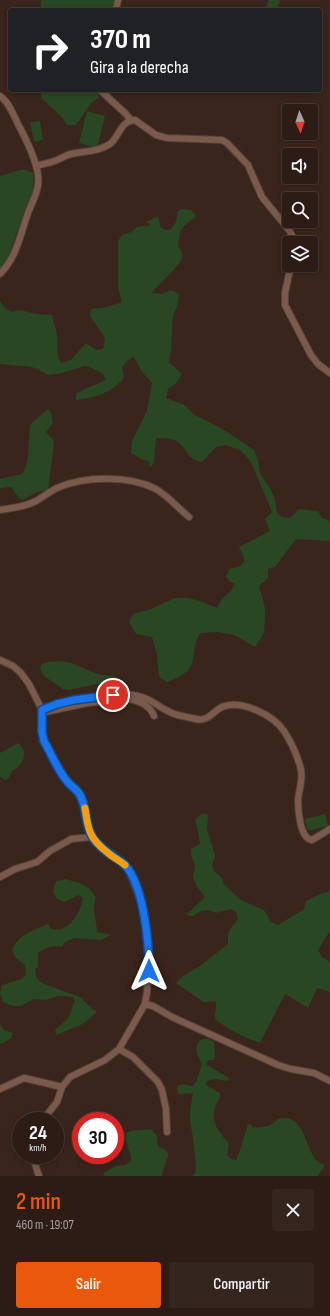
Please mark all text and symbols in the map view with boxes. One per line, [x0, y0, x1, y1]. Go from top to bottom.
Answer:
text: 370 m [90, 23, 151, 56]
icon: right [24, 24, 76, 76]
text: Gira a la derecha [90, 57, 189, 78]
north arrow [282, 104, 318, 140]
map controls [282, 104, 318, 272]
button: sound [282, 148, 318, 184]
button: search [282, 192, 318, 228]
button: layers [282, 236, 318, 272]
pin [96, 678, 130, 712]
icon: arrive [102, 684, 124, 706]
position arrow [128, 950, 170, 992]
speed limit sign: 30 [72, 1112, 124, 1164]
text: 24 [29, 1121, 47, 1145]
text: km/h [29, 1142, 47, 1154]
text: 2 min [16, 1187, 61, 1216]
button: close [272, 1189, 314, 1231]
text: 460 m · 19:07 [16, 1217, 74, 1233]
button: Salir [16, 1262, 161, 1308]
button: Compartir [169, 1262, 314, 1308]

